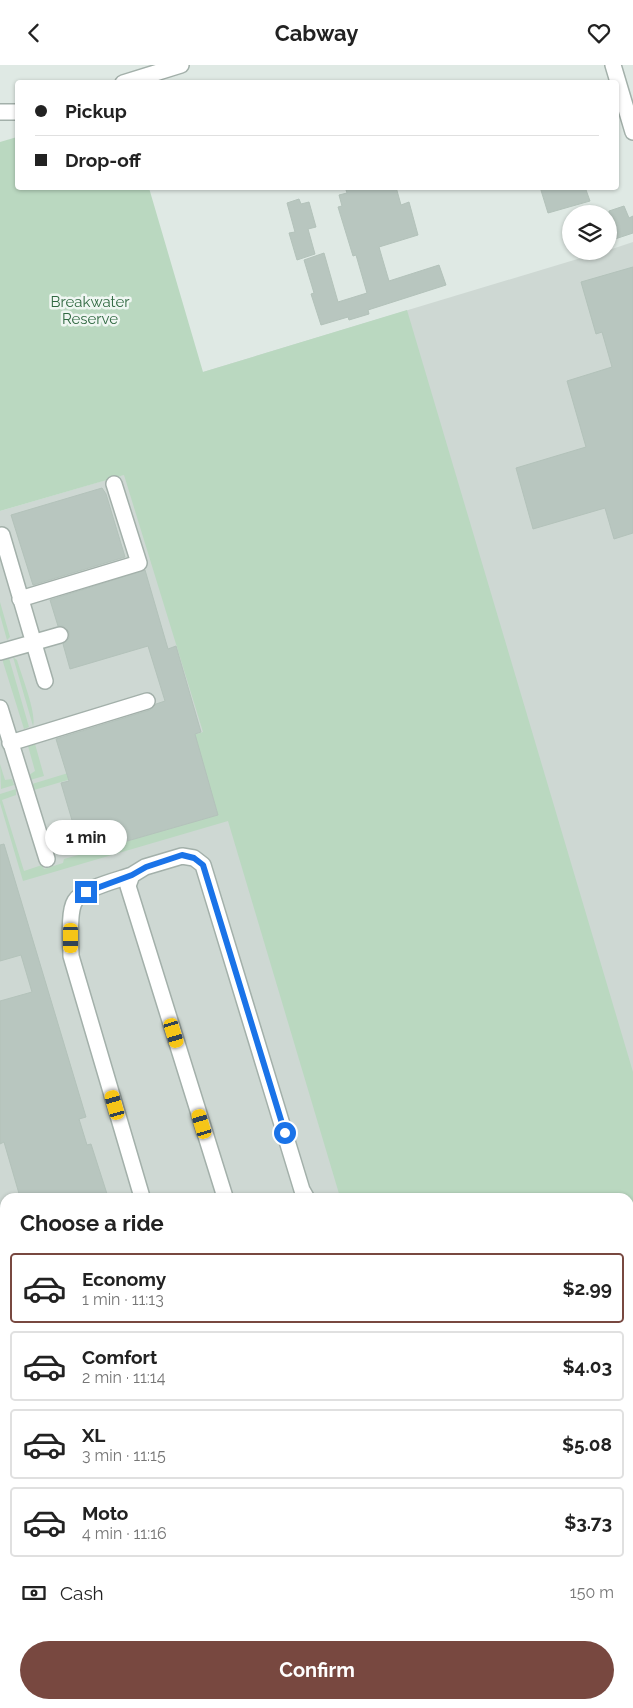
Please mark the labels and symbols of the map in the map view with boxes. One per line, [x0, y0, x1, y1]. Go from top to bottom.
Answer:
park label: Breakwater Reserve [50, 293, 130, 328]
callout: 1 min [45, 819, 127, 855]
route end [75, 881, 97, 903]
car [63, 923, 78, 953]
car [162, 1016, 185, 1050]
car [103, 1089, 126, 1121]
car [190, 1107, 213, 1141]
route start [274, 1122, 296, 1144]

